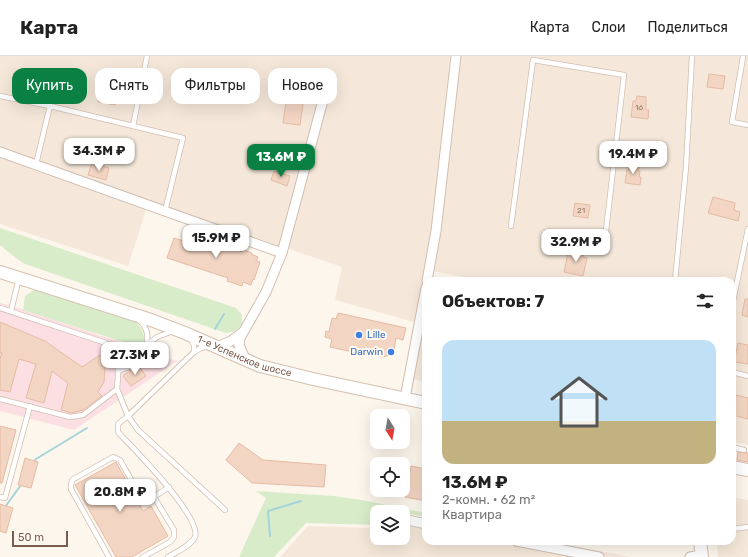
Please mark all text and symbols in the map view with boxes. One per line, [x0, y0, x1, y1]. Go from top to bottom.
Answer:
text: Карта [20, 16, 78, 39]
text: Карта [530, 19, 570, 36]
text: Слои [592, 19, 626, 36]
text: Поделиться [648, 19, 728, 36]
chip: Купить [12, 68, 87, 104]
chip: Снять [95, 68, 163, 104]
chip: Фильтры [171, 68, 260, 104]
chip: Новое [268, 68, 337, 104]
house number: 16 [635, 103, 643, 112]
pin: 34.3M ₽ [62, 138, 136, 172]
pin: 19.4M ₽ [596, 141, 670, 175]
text: 34.3M ₽ [73, 143, 125, 158]
pin: 13.6M ₽ [244, 144, 318, 178]
text: 19.4M ₽ [608, 146, 658, 161]
text: 13.6M ₽ [256, 149, 306, 164]
house number: 21 [577, 206, 585, 215]
pin: 15.9M ₽ [179, 225, 253, 259]
pin: 32.9M ₽ [539, 229, 613, 263]
text: 15.9M ₽ [191, 230, 241, 245]
text: 32.9M ₽ [550, 234, 602, 249]
icon: filters [694, 290, 716, 312]
text: Объектов: 7 [442, 291, 544, 311]
place label: Lille [367, 329, 386, 341]
marker: Lille [354, 330, 364, 340]
street label: 1-е Успенское шоссе [195, 333, 293, 380]
pin: 27.3M ₽ [98, 342, 172, 376]
place label: Darwin [350, 346, 383, 358]
text: 27.3M ₽ [110, 347, 160, 362]
marker: Darwin [386, 347, 396, 357]
icon: home [543, 366, 615, 438]
north arrow [370, 409, 410, 449]
map controls [370, 409, 410, 545]
button: locate [370, 457, 410, 497]
text: 13.6M ₽ [442, 472, 507, 492]
pin: 20.8M ₽ [83, 479, 157, 513]
text: 20.8M ₽ [94, 484, 146, 499]
text: 2-комн. · 62 m² [442, 492, 535, 507]
button: layers [370, 505, 410, 545]
text: Квартира [442, 507, 502, 522]
scale bar [12, 529, 68, 548]
text: 50 m [18, 531, 44, 544]

